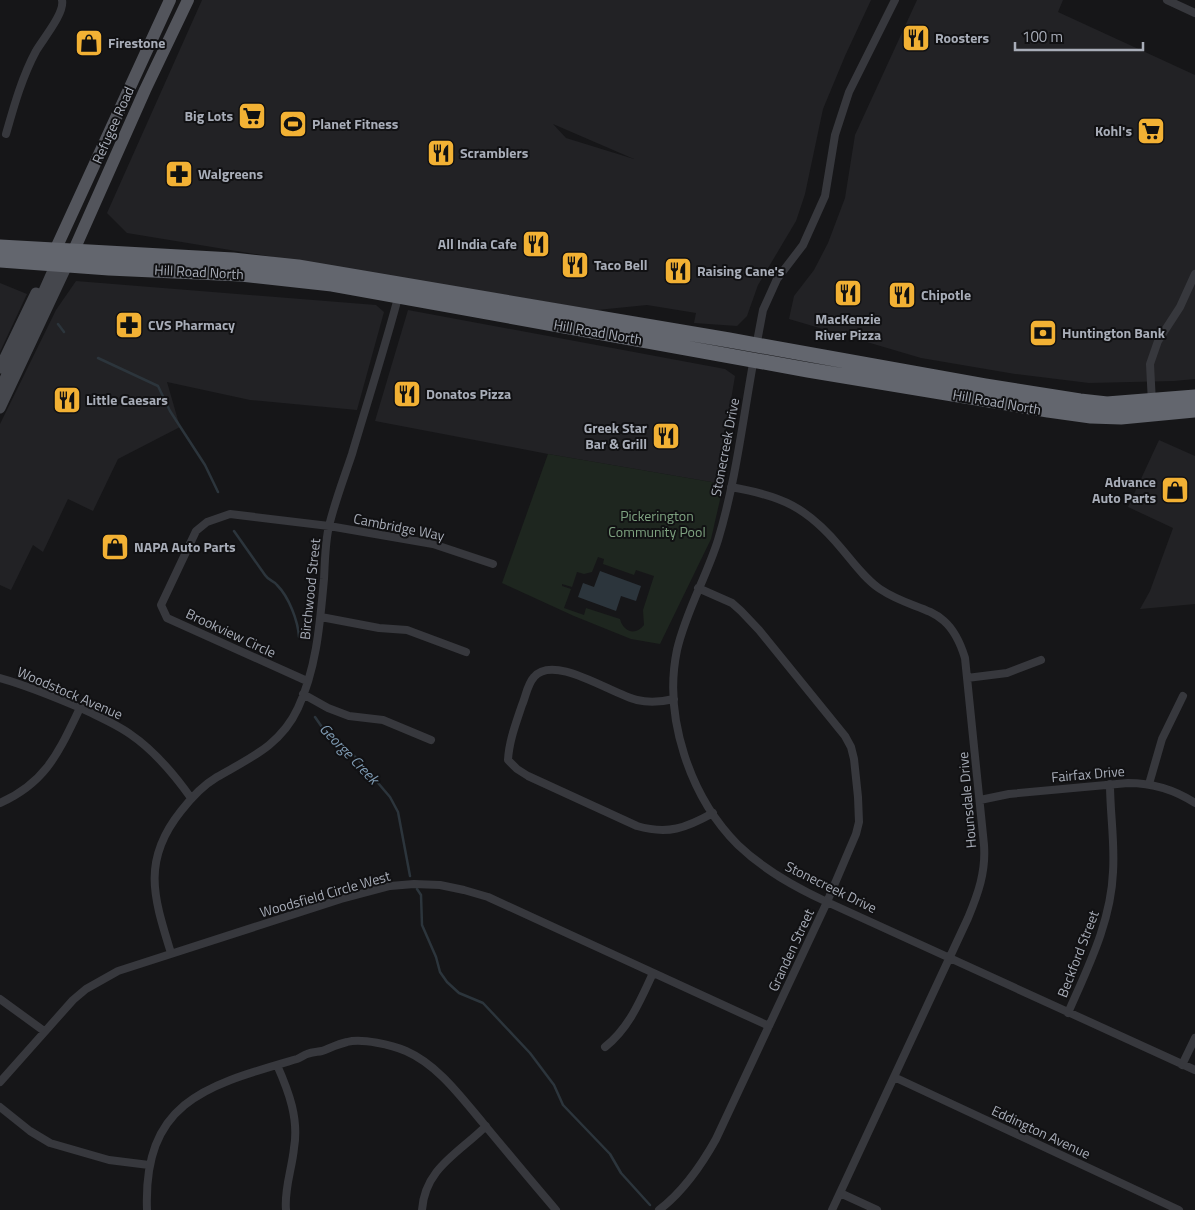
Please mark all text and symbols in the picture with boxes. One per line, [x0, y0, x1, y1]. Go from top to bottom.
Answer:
scale bar [1015, 20, 1142, 52]
restaurant icon: Roosters [901, 23, 931, 53]
text: 100 m [1022, 25, 1063, 48]
place label: Roosters [935, 27, 990, 48]
shop icon: Firestone [74, 28, 104, 58]
place label: Firestone [108, 32, 165, 53]
street label: Refugee Road [86, 83, 139, 167]
supermarket icon: Big Lots [237, 101, 267, 131]
place label: Big Lots [185, 105, 233, 126]
sports icon: Planet Fitness [278, 109, 308, 139]
place label: Planet Fitness [312, 113, 399, 134]
supermarket icon: Kohl's [1136, 116, 1166, 146]
place label: Kohl's [1095, 120, 1132, 141]
restaurant icon: Scramblers [426, 138, 456, 168]
place label: Scramblers [460, 142, 529, 163]
pharmacy icon: Walgreens [164, 159, 194, 189]
place label: Walgreens [198, 163, 263, 184]
restaurant icon: All India Cafe [521, 229, 551, 259]
place label: All India Cafe [438, 233, 517, 254]
restaurant icon: Taco Bell [560, 250, 590, 280]
place label: Taco Bell [594, 254, 647, 275]
restaurant icon: Raising Cane's [663, 256, 693, 286]
street label: Hill Road North [154, 259, 244, 284]
place label: Raising Cane's [697, 260, 785, 281]
restaurant icon: MacKenzie River Pizza [833, 278, 863, 308]
restaurant icon: Chipotle [887, 280, 917, 310]
place label: Chipotle [921, 284, 971, 305]
place label: MacKenzie River Pizza [815, 308, 881, 345]
pharmacy icon: CVS Pharmacy [114, 310, 144, 340]
street label: Hill Road North [552, 313, 644, 350]
place label: CVS Pharmacy [148, 314, 235, 335]
bank icon: Huntington Bank [1028, 318, 1058, 348]
place label: Huntington Bank [1062, 322, 1166, 343]
restaurant icon: Donatos Pizza [392, 379, 422, 409]
place label: Donatos Pizza [426, 383, 511, 404]
street label: Hill Road North [951, 383, 1043, 420]
restaurant icon: Little Caesars [52, 385, 82, 415]
place label: Little Caesars [86, 389, 168, 410]
street label: Stonecreek Drive [705, 396, 744, 498]
place label: Greek Star Bar & Grill [584, 417, 647, 454]
restaurant icon: Greek Star Bar & Grill [651, 421, 681, 451]
place label: Advance Auto Parts [1092, 471, 1156, 508]
shop icon: Advance Auto Parts [1160, 475, 1190, 505]
park label: Pickerington Community Pool [608, 505, 706, 542]
street label: Cambridge Way [352, 507, 447, 546]
shop icon: NAPA Auto Parts [100, 532, 130, 562]
place label: NAPA Auto Parts [134, 536, 236, 557]
street label: Birchwood Street [294, 537, 325, 641]
street label: Brookview Circle [183, 602, 280, 663]
street label: Woodstock Avenue [14, 661, 126, 724]
water label: George Creek [314, 718, 386, 791]
street label: Hounsdale Drive [952, 751, 981, 849]
street label: Fairfax Drive [1050, 760, 1125, 787]
street label: Stonecreek Drive [782, 855, 881, 918]
street label: Woodsfield Circle West [257, 865, 393, 922]
street label: Granden Street [762, 905, 819, 995]
street label: Beckford Street [1051, 907, 1104, 1000]
street label: Eddington Avenue [988, 1099, 1094, 1164]

